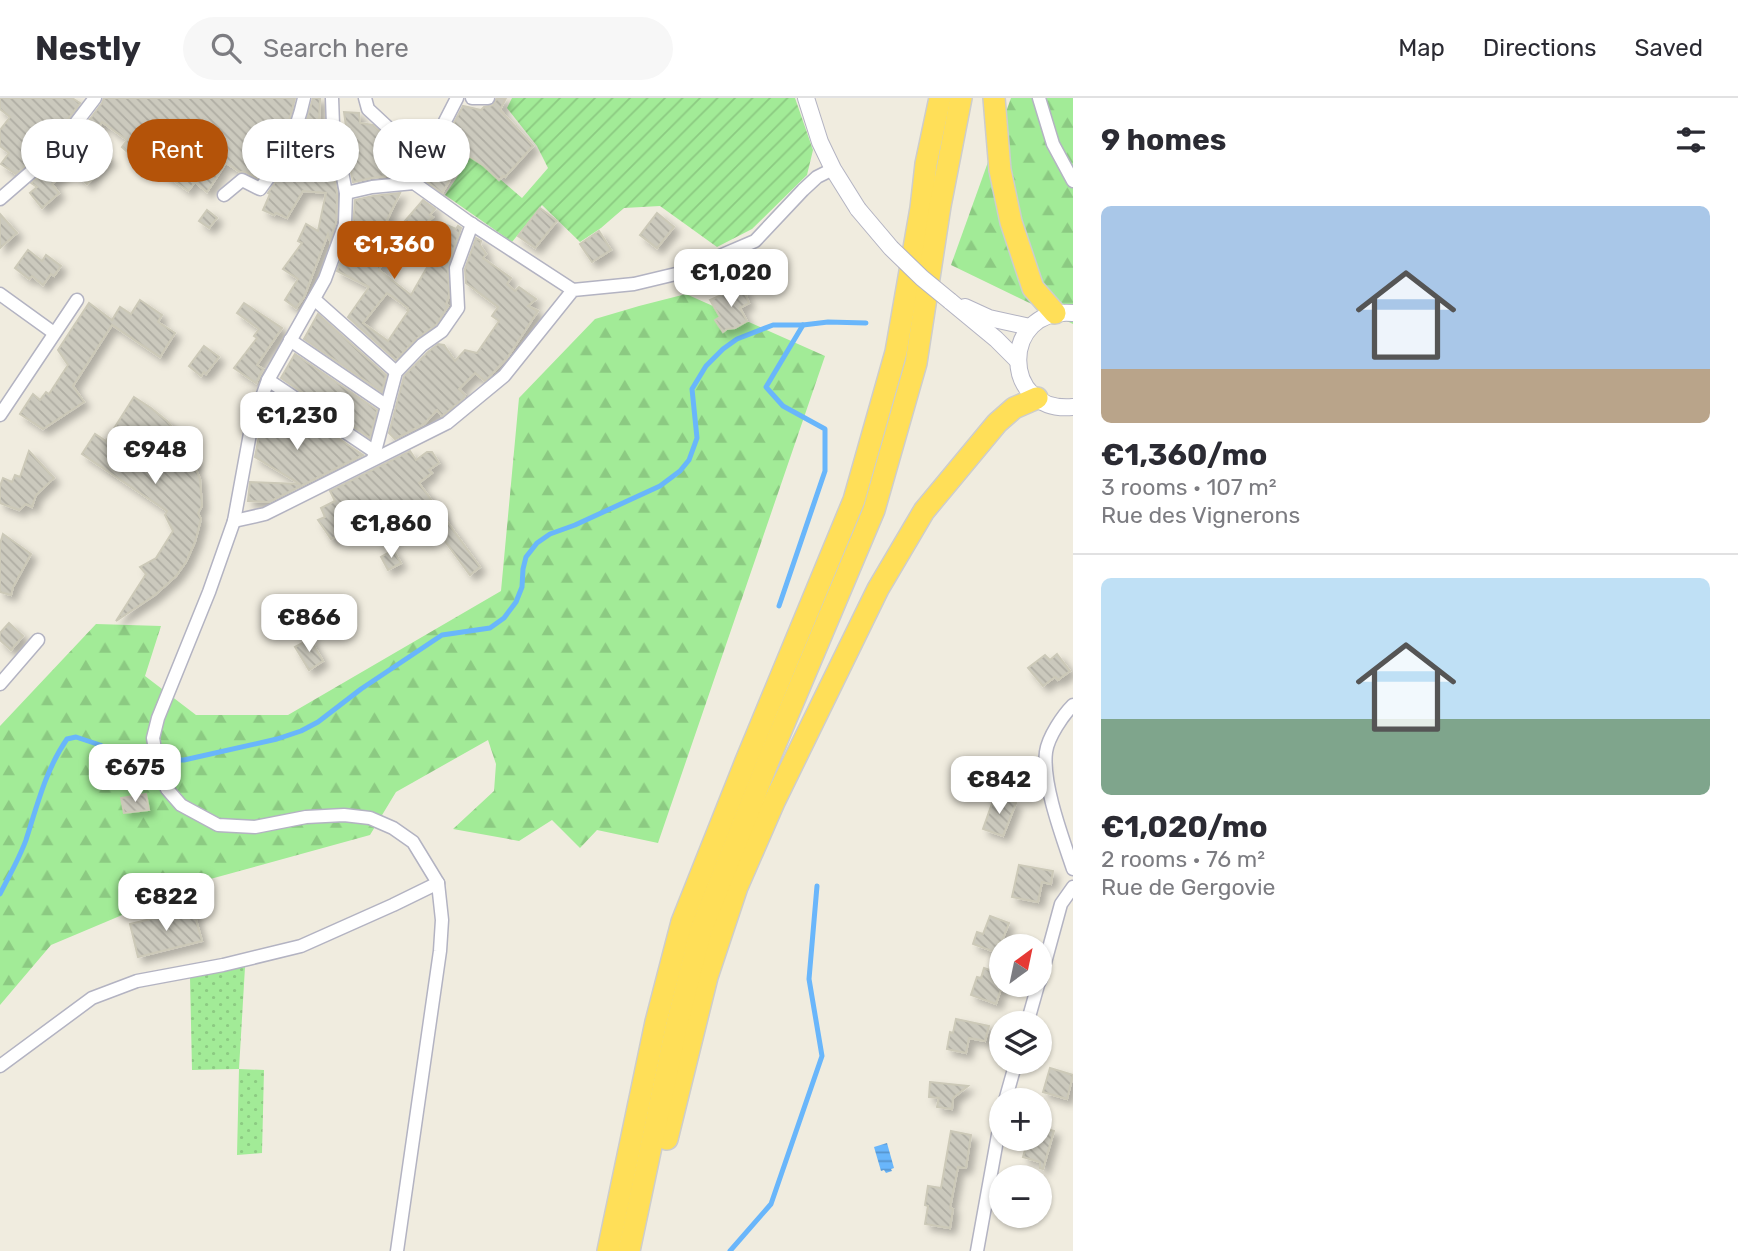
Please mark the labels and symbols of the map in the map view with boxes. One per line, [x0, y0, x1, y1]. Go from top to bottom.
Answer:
pin: €1,360 [337, 222, 451, 281]
pin: €1,020 [674, 250, 788, 309]
pin: €1,230 [240, 392, 354, 452]
pin: €948 [114, 426, 196, 486]
pin: €1,860 [334, 500, 448, 560]
pin: €866 [268, 594, 350, 654]
pin: €675 [94, 744, 176, 804]
pin: €842 [958, 756, 1040, 816]
pin: €822 [125, 874, 207, 933]
north arrow [989, 934, 1052, 998]

